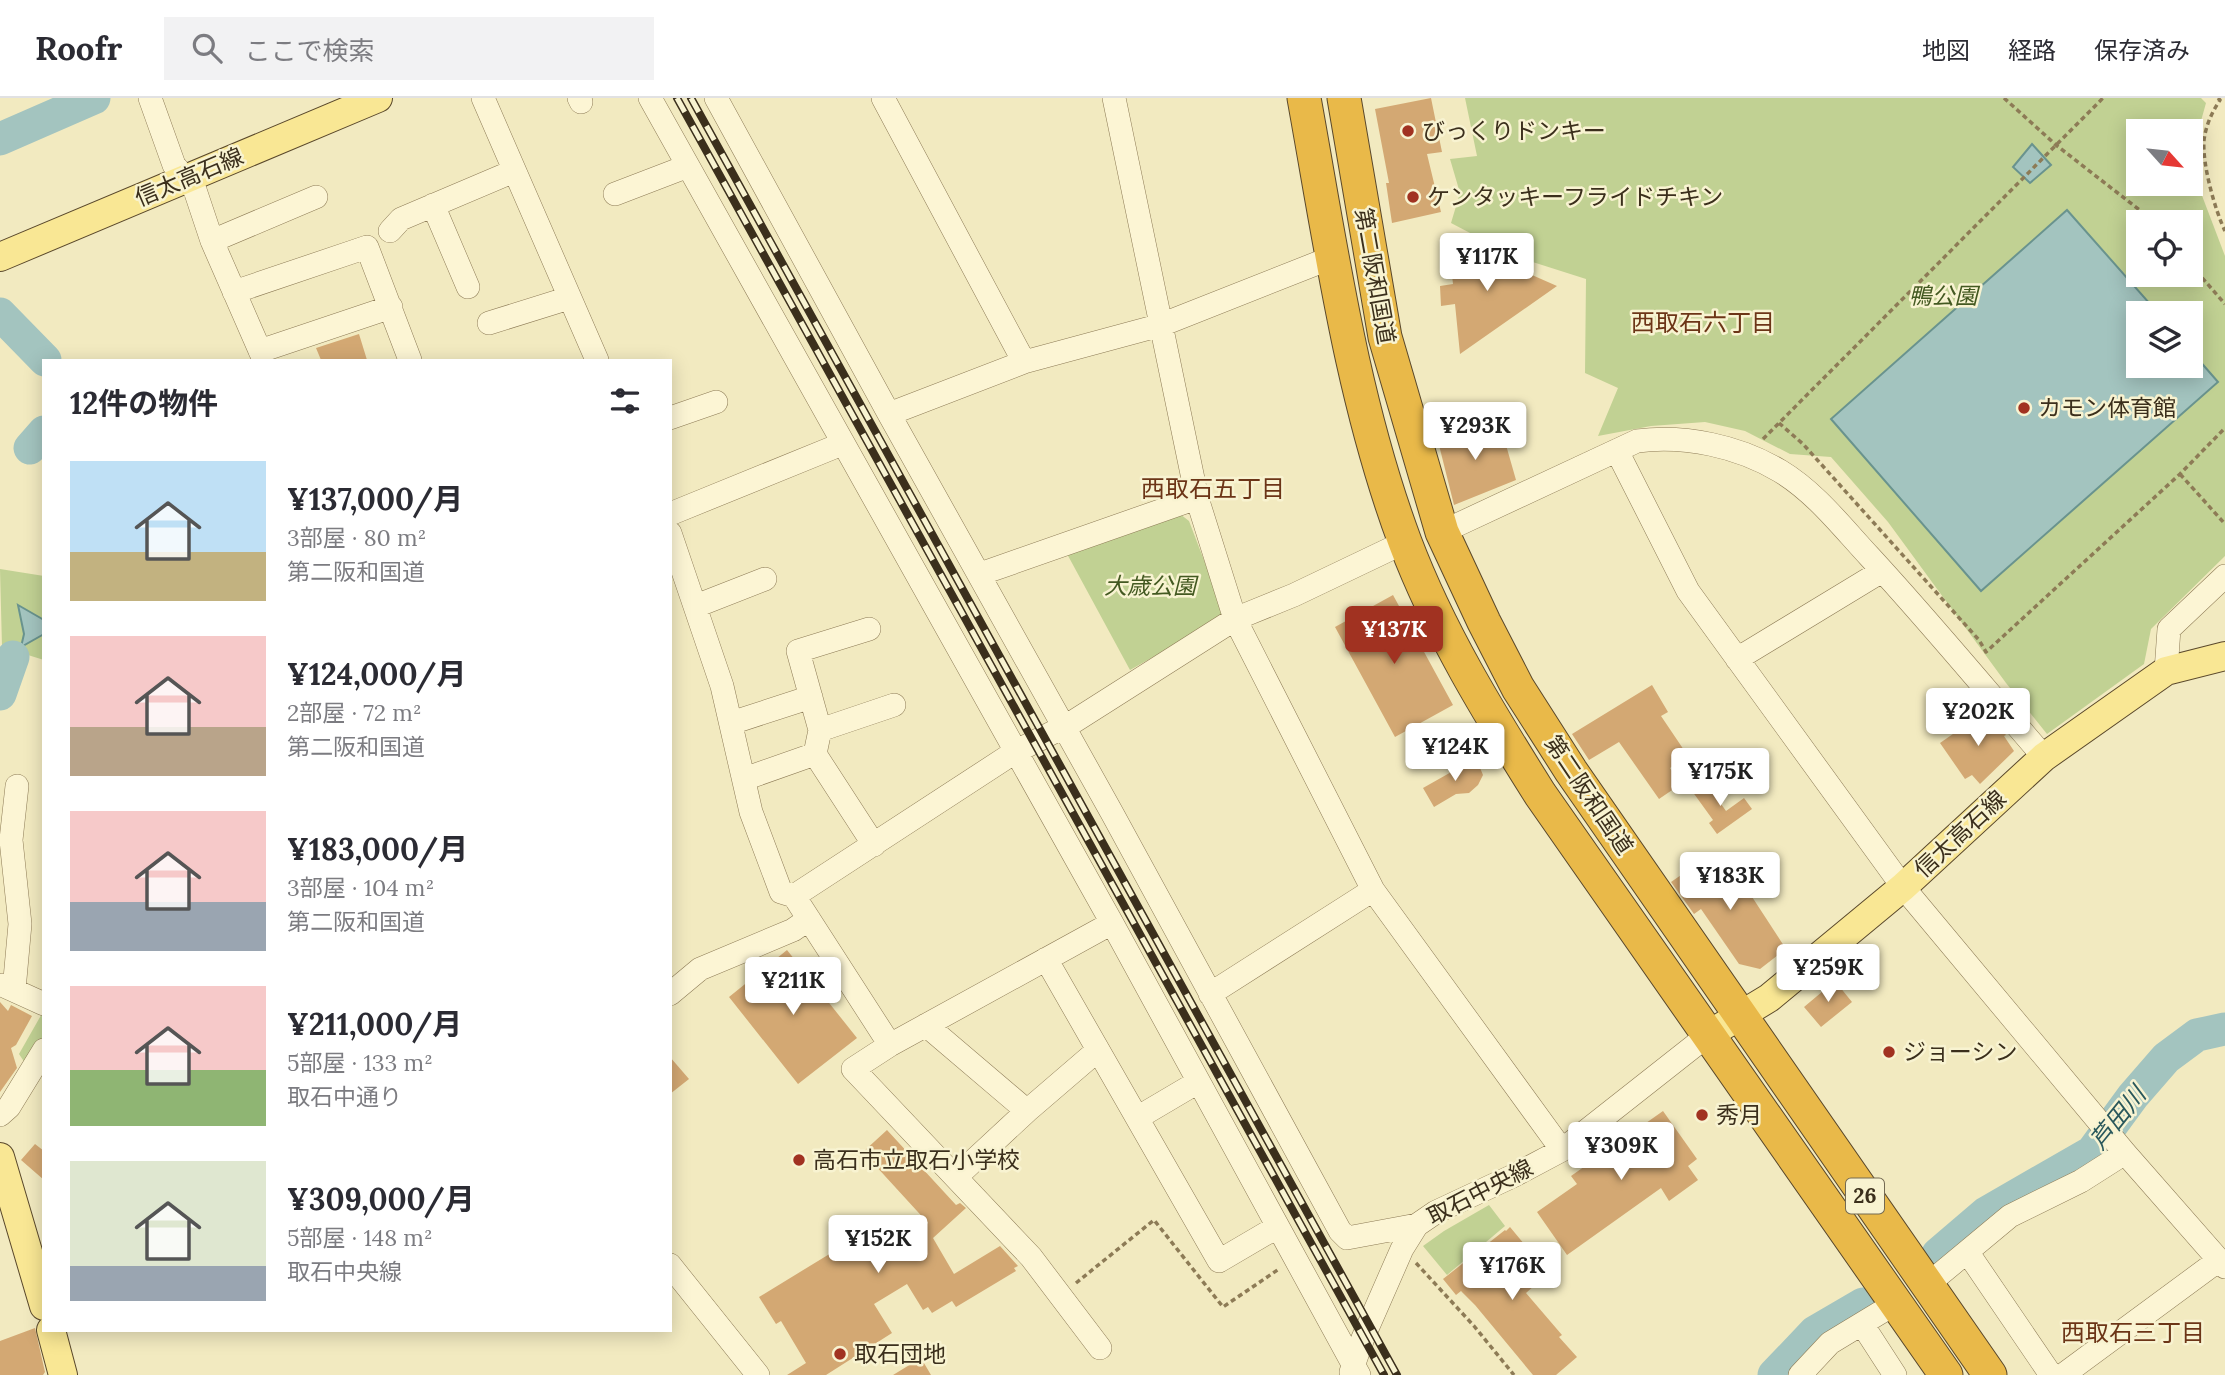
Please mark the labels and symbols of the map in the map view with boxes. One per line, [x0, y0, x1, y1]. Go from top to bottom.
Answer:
place label: びっくりドンキー [1422, 116, 1606, 145]
north arrow [2126, 119, 2203, 196]
marker: びっくりドンキー [1400, 123, 1416, 139]
street label: 信太高石線 [130, 141, 247, 212]
place label: ケンタッキーフライドチキン [1427, 182, 1723, 211]
marker: ケンタッキーフライドチキン [1405, 189, 1421, 205]
street label: 第二阪和国道 [1349, 205, 1402, 346]
pin: ¥117K [1438, 234, 1536, 293]
park label: 鴨公園 [1909, 281, 1981, 310]
district label: 西取石六丁目 [1631, 307, 1775, 338]
place label: カモン体育館 [2038, 393, 2176, 422]
marker: カモン体育館 [2016, 400, 2032, 416]
pin: ¥293K [1426, 402, 1524, 462]
district label: 西取石五丁目 [1141, 473, 1285, 504]
park label: 大歳公園 [1104, 571, 1199, 600]
pin: ¥137K [1345, 606, 1443, 666]
pin: ¥202K [1929, 688, 2027, 748]
pin: ¥124K [1406, 724, 1504, 783]
street label: 第二阪和国道 [1539, 729, 1640, 860]
pin: ¥175K [1671, 748, 1769, 808]
street label: 信太高石線 [1908, 784, 2012, 883]
pin: ¥183K [1681, 852, 1779, 912]
pin: ¥259K [1779, 944, 1877, 1004]
pin: ¥211K [744, 958, 842, 1017]
place label: ジョーシン [1903, 1037, 2018, 1066]
marker: ジョーシン [1881, 1044, 1897, 1060]
water label: 芦田川 [2083, 1078, 2154, 1155]
place label: 秀月 [1716, 1100, 1762, 1129]
marker: 秀月 [1694, 1107, 1710, 1123]
pin: ¥309K [1572, 1122, 1670, 1182]
place label: 高石市立取石小学校 [813, 1145, 1020, 1174]
marker: 高石市立取石小学校 [791, 1152, 807, 1168]
street label: 取石中央線 [1422, 1153, 1538, 1231]
road number: 26 [1846, 1178, 1884, 1214]
pin: ¥152K [829, 1216, 927, 1275]
pin: ¥176K [1463, 1242, 1561, 1302]
district label: 西取石三丁目 [2061, 1317, 2205, 1348]
place label: 取石団地 [854, 1339, 946, 1368]
marker: 取石団地 [832, 1346, 848, 1362]

